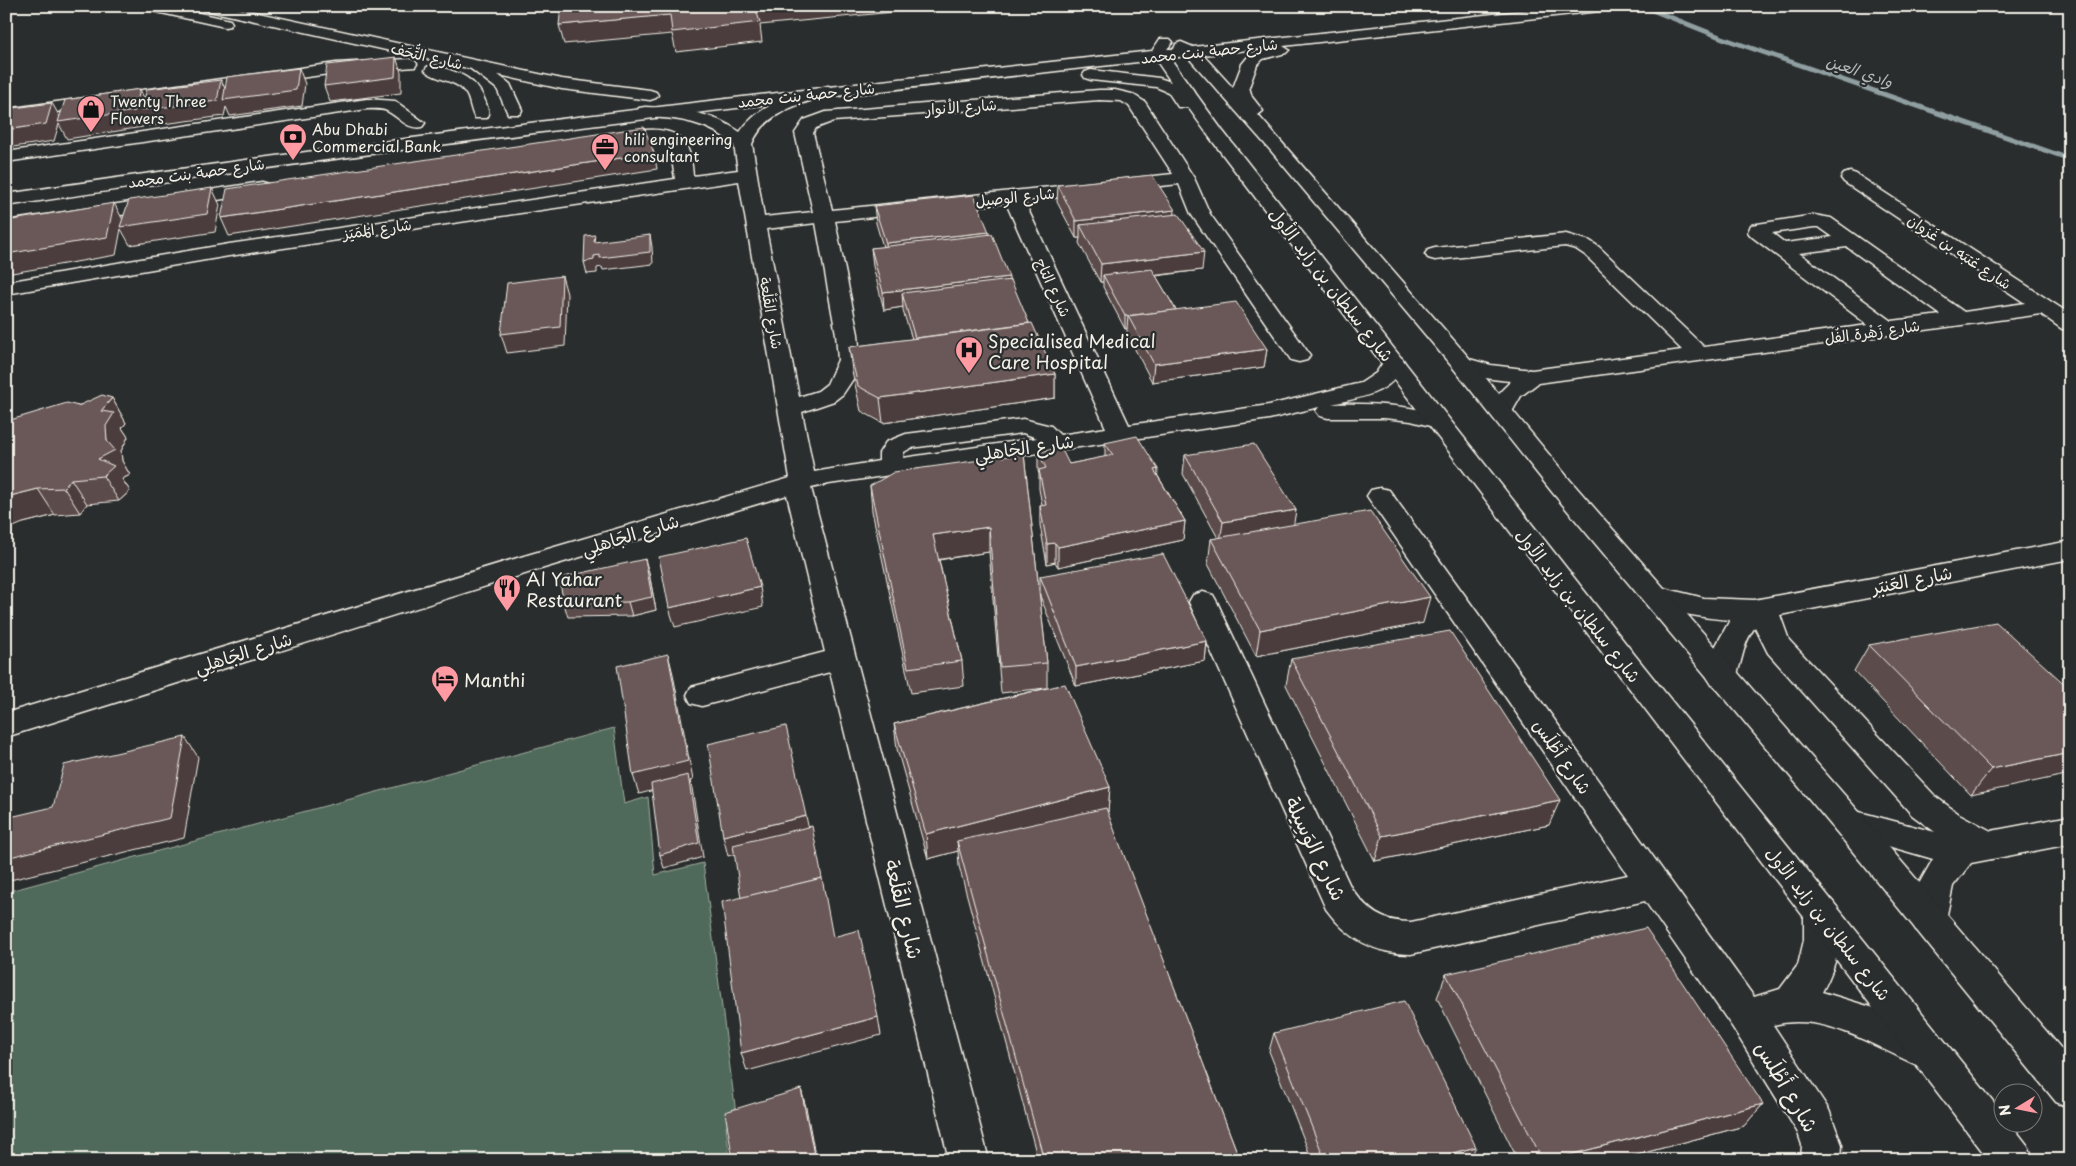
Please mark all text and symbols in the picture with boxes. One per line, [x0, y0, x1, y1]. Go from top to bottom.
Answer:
street label: شارع حصة بنت محمد [1139, 31, 1279, 69]
street label: شارع التُّحَف [389, 36, 465, 74]
water label: وادي العين [1823, 47, 1897, 94]
street label: شارع حصة بنت محمد [736, 75, 876, 113]
place label: Twenty Three Flowers [110, 89, 207, 129]
street label: شارع الأنوار [924, 92, 997, 120]
shop icon: Twenty Three Flowers [76, 94, 106, 133]
place label: Abu Dhabi Commercial Bank [312, 117, 441, 157]
bank icon: Abu Dhabi Commercial Bank [278, 122, 308, 161]
place label: hili engineering consultant [624, 127, 732, 167]
office icon: hili engineering consultant [590, 132, 620, 171]
street label: شارع حصة بنت محمد [126, 151, 266, 193]
street label: شارع الوصيل [974, 180, 1056, 212]
street label: شارع سلطان بن زايد الأول [1263, 201, 1401, 367]
street label: شارع عُتبَه بن غَزوان [1903, 208, 2017, 294]
street label: شارع المُمَيَز [339, 212, 413, 244]
street label: شارع التاج [1030, 254, 1078, 320]
street label: شارع القَلْعة [754, 275, 790, 351]
street label: شارع زَهْرة الفُل [1823, 313, 1921, 349]
place label: Specialised Medical Care Hospital [988, 327, 1156, 375]
hospital icon: Specialised Medical Care Hospital [954, 335, 984, 374]
street label: شارع الجَاهلِي [972, 427, 1076, 471]
street label: شارع الجَاهلِي [578, 506, 683, 565]
street label: شارع سلطان بن زايد الأول [1510, 522, 1648, 688]
street label: شارع العَنبَر [1868, 558, 1954, 600]
place label: Al Yahar Restaurant [526, 565, 622, 613]
restaurant icon: Al Yahar Restaurant [492, 573, 522, 612]
street label: شارع الجَاهلِي [191, 624, 296, 683]
hotel icon: Manthi [430, 664, 460, 703]
place label: Manthi [464, 666, 525, 693]
street label: شارع أَطْلَس [1527, 713, 1599, 799]
street label: شارع الوَسِيلة [1277, 790, 1356, 906]
street label: شارع سلطان بن زايد الأول [1760, 840, 1898, 1006]
street label: شارع القَلْعة [876, 856, 933, 962]
street label: شارع أَطْلَس [1747, 1034, 1828, 1138]
north arrow [1994, 1084, 2044, 1134]
text: N [1993, 1103, 2016, 1118]

